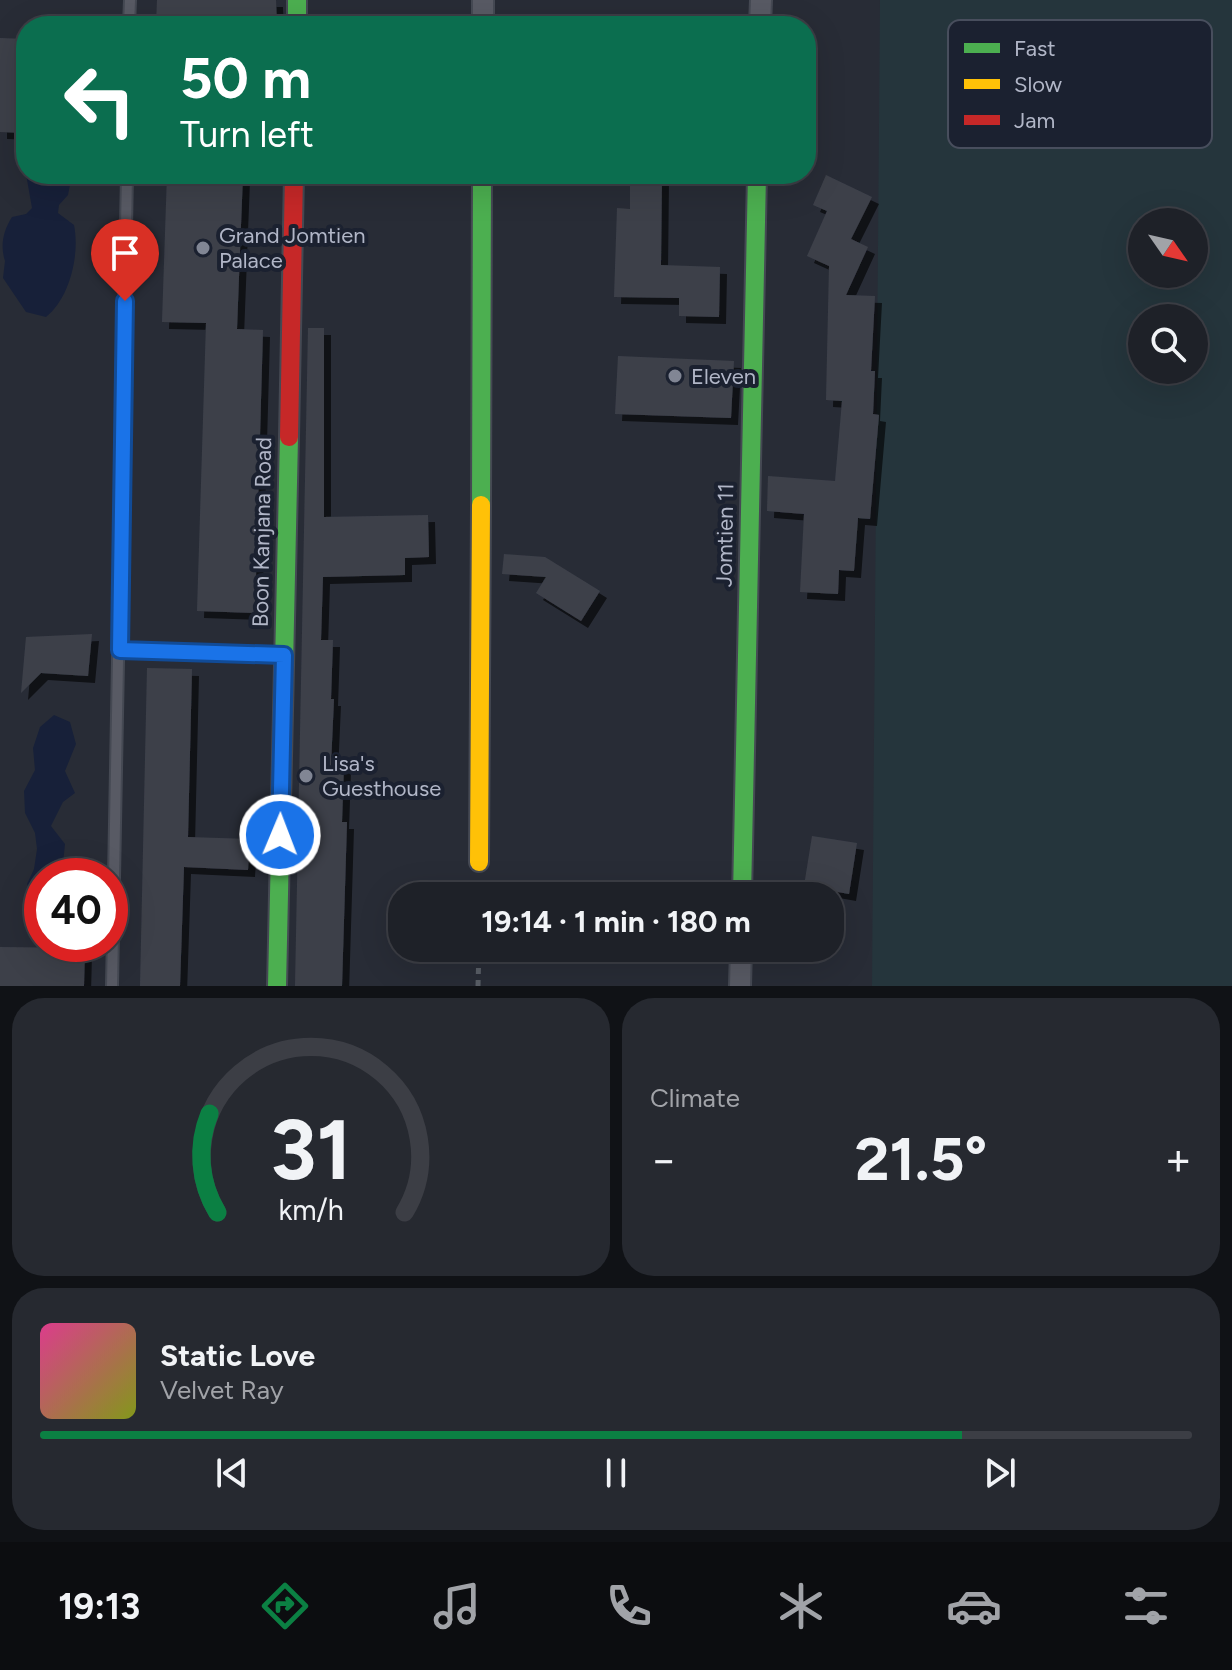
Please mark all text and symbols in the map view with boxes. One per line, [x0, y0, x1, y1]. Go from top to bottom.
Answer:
legend [948, 20, 1212, 148]
text: Fast [1014, 35, 1056, 62]
text: 50 m [180, 45, 311, 112]
icon: left [48, 48, 152, 152]
text: Slow [1014, 71, 1063, 98]
text: Jam [1014, 107, 1055, 134]
text: Turn left [180, 113, 314, 156]
north arrow [1128, 208, 1208, 288]
map controls [1128, 208, 1208, 384]
pin [91, 219, 159, 301]
place label: Grand Jomtien Palace [219, 222, 366, 274]
icon: arrive [103, 231, 147, 275]
marker: Grand Jomtien Palace [194, 239, 212, 257]
button: search [1128, 304, 1208, 384]
place label: Eleven [691, 363, 756, 390]
marker: Eleven [666, 367, 684, 385]
street label: Boon Kanjana Road [247, 437, 277, 627]
street label: Jomtien 11 [711, 483, 739, 587]
place label: Lisa's Guesthouse [322, 750, 441, 802]
marker: Lisa's Guesthouse [297, 767, 315, 785]
position arrow [238, 793, 322, 877]
speed limit sign: 40 [24, 858, 128, 962]
text: 19:14 · 1 min · 180 m [481, 903, 751, 940]
text: Climate [650, 1082, 740, 1114]
text: 31 [270, 1100, 352, 1200]
text: 21.5° [855, 1123, 987, 1195]
text: − [650, 1133, 677, 1186]
text: + [1165, 1133, 1192, 1186]
text: km/h [278, 1193, 344, 1227]
text: Static Love [160, 1337, 315, 1374]
text: Velvet Ray [160, 1374, 284, 1406]
icon: previous [210, 1451, 254, 1495]
icon: pause [594, 1451, 638, 1495]
icon: next [978, 1451, 1022, 1495]
icon: directions [257, 1578, 313, 1634]
icon: music [429, 1578, 485, 1634]
icon: phone [601, 1578, 657, 1634]
icon: climate [773, 1578, 829, 1634]
icon: car [946, 1578, 1002, 1634]
icon: filters [1118, 1578, 1174, 1634]
text: 19:13 [58, 1585, 140, 1628]

